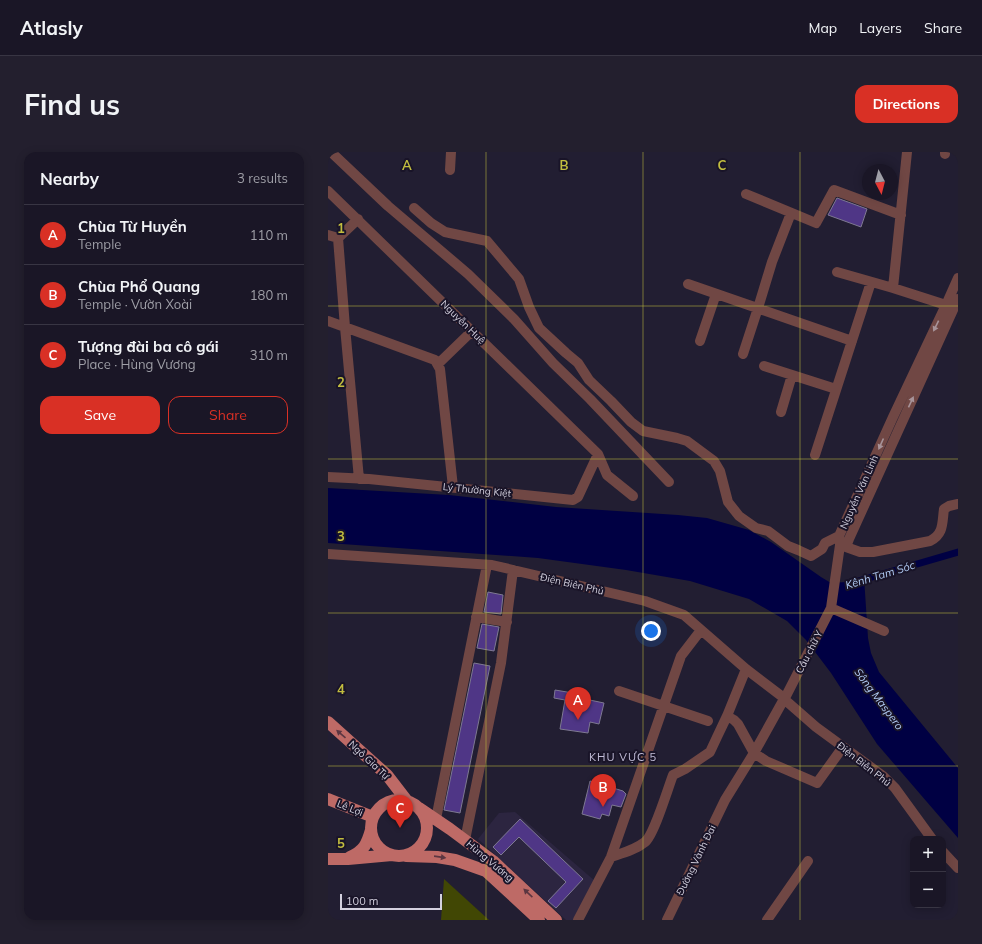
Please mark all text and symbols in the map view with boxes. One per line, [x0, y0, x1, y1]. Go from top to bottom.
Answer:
text: Atlasly [20, 16, 83, 40]
text: Map [808, 19, 837, 37]
text: Layers [859, 19, 902, 37]
text: Share [924, 19, 962, 37]
button: Directions [855, 85, 958, 123]
text: Find us [24, 87, 120, 122]
text: A [402, 157, 412, 173]
text: B [560, 157, 569, 173]
text: C [718, 157, 727, 173]
north arrow [862, 164, 898, 200]
text: Nearby [40, 168, 99, 189]
text: 3 results [237, 170, 288, 186]
text: Chùa Từ Huyền [78, 217, 187, 236]
text: 1 [337, 220, 345, 236]
text: A [48, 227, 58, 243]
text: 110 m [250, 227, 288, 243]
text: Temple [78, 236, 121, 252]
text: Chùa Phổ Quang [78, 277, 200, 296]
text: B [49, 287, 57, 303]
text: 180 m [250, 287, 288, 303]
text: Temple · Vườn Xoài [78, 296, 192, 312]
street label: Nguyễn Huệ [438, 297, 488, 347]
one-way arrow [933, 321, 939, 332]
text: Tượng đài ba cô gái [78, 337, 219, 356]
text: C [49, 347, 57, 363]
text: 310 m [250, 347, 288, 363]
text: Place · Hùng Vương [78, 356, 196, 372]
text: 2 [337, 374, 345, 390]
button: Save [40, 396, 160, 434]
button: Share [168, 396, 288, 434]
one-way arrow [908, 396, 914, 407]
one-way arrow [878, 438, 884, 450]
street label: Nguyễn Văn Linh [837, 453, 881, 531]
street label: Lý Thường Kiệt [442, 480, 512, 500]
text: 3 [337, 528, 345, 544]
water label: Kênh Tam Sóc [843, 558, 917, 592]
street label: Điện Biên Phủ [539, 570, 605, 598]
your location [641, 621, 661, 641]
street label: Cầu chữ Y [793, 628, 826, 676]
water label: Sông Maspero [851, 665, 907, 733]
text: 4 [337, 681, 345, 697]
pin: A [565, 687, 591, 720]
one-way arrow [336, 729, 346, 738]
street label: Ngô Gia Tự [346, 738, 393, 783]
street label: Điện Biên Phủ [834, 739, 894, 789]
district label: KHU VỰC 5 [589, 750, 657, 764]
pin: B [590, 774, 616, 807]
pin: C [387, 795, 413, 828]
street label: Lê Lợi [335, 797, 365, 819]
street label: Đường Vành Đai [673, 823, 719, 897]
text: 5 [337, 835, 345, 851]
map controls [910, 836, 946, 908]
button: + [910, 836, 946, 872]
street label: Hùng Vương [464, 837, 516, 885]
one-way arrow [434, 854, 446, 860]
button: − [910, 872, 946, 908]
one-way arrow [523, 889, 533, 898]
scale bar [340, 892, 442, 911]
text: 100 m [346, 894, 378, 908]

